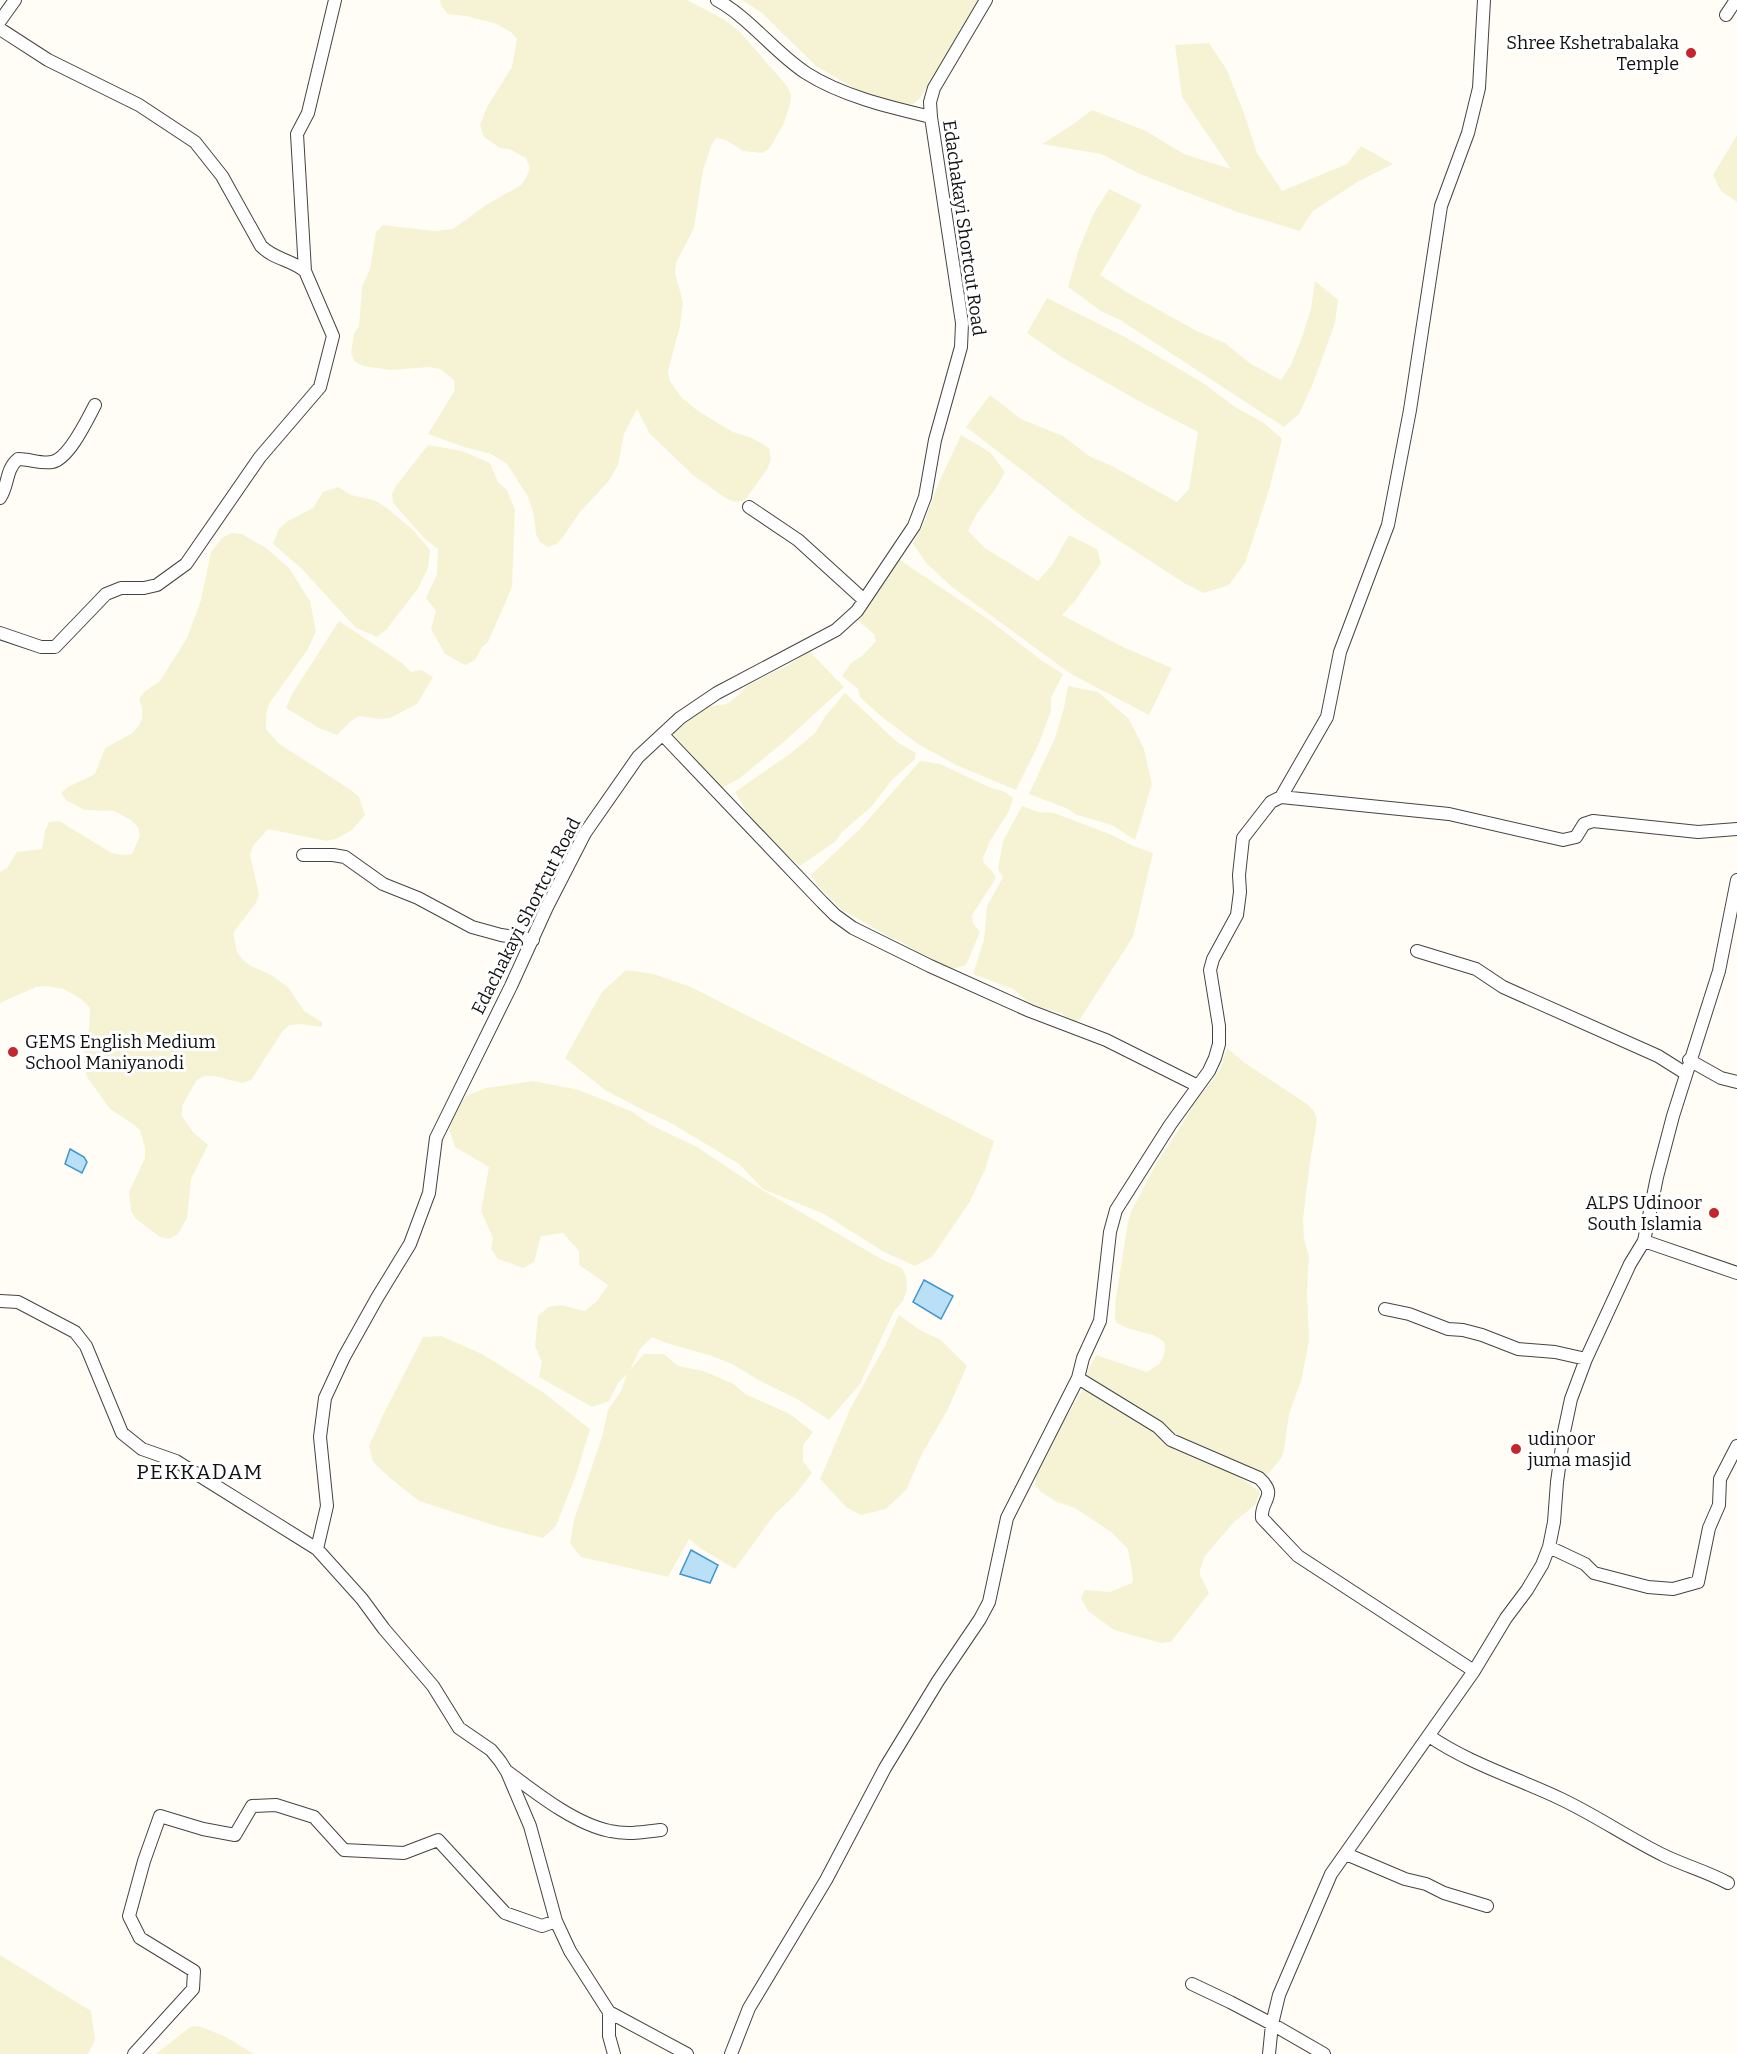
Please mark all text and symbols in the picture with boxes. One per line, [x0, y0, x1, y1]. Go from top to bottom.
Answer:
place label: Shree Kshetrabalaka Temple [1506, 32, 1679, 75]
marker: Shree Kshetrabalaka Temple [1684, 46, 1698, 60]
street label: Edachakayi Shortcut Road [938, 119, 990, 338]
street label: Edachakayi Shortcut Road [467, 814, 585, 1018]
place label: GEMS English Medium School Maniyanodi [25, 1031, 216, 1074]
marker: GEMS English Medium School Maniyanodi [6, 1045, 20, 1059]
place label: ALPS Udinoor South Islamia [1586, 1192, 1702, 1235]
marker: ALPS Udinoor South Islamia [1707, 1206, 1721, 1220]
place label: udinoor juma masjid [1527, 1428, 1632, 1471]
marker: udinoor juma masjid [1509, 1442, 1523, 1456]
district label: PEKKADAM [136, 1459, 264, 1485]

